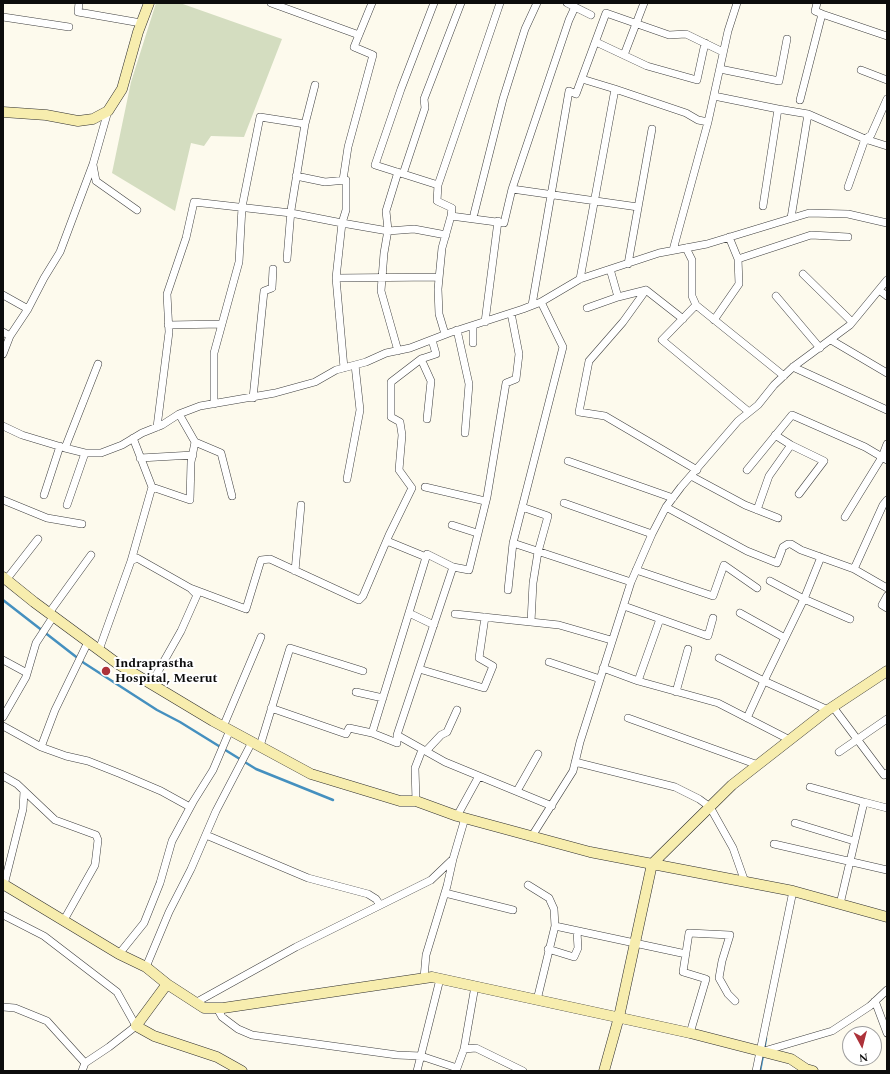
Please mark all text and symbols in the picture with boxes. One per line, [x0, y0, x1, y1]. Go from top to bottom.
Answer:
place label: Indraprastha Hospital, Meerut [115, 656, 218, 687]
marker: Indraprastha Hospital, Meerut [100, 665, 112, 677]
north arrow [842, 1026, 882, 1066]
text: N [858, 1048, 869, 1066]

